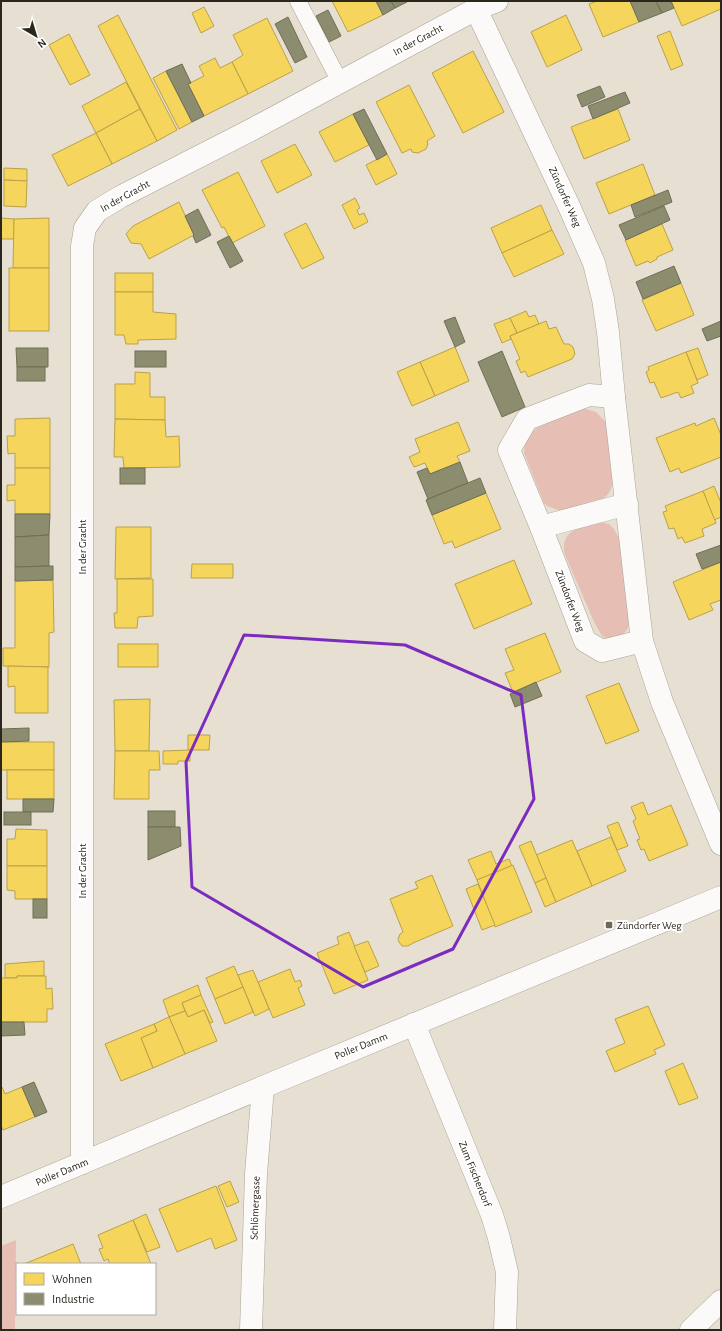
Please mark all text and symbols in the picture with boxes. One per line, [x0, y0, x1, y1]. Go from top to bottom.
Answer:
north arrow [16, 16, 56, 56]
street label: In der Gracht [391, 22, 445, 58]
text: N [35, 37, 48, 50]
street label: Zündorfer Weg [547, 165, 583, 229]
street label: In der Gracht [98, 178, 152, 214]
street label: In der Gracht [77, 519, 88, 574]
street label: Zündorfer Weg [553, 569, 587, 634]
street label: In der Gracht [77, 843, 88, 898]
marker: Zündorfer Weg [604, 920, 614, 930]
place label: Zündorfer Weg [617, 920, 682, 931]
street label: Poller Damm [333, 1030, 389, 1062]
street label: Zum Fischerdorf [457, 1140, 493, 1209]
street label: Poller Damm [34, 1156, 90, 1188]
street label: Schlömergasse [248, 1176, 262, 1240]
legend [16, 1263, 156, 1315]
text: Wohnen [52, 1273, 92, 1285]
text: Industrie [52, 1293, 94, 1305]

